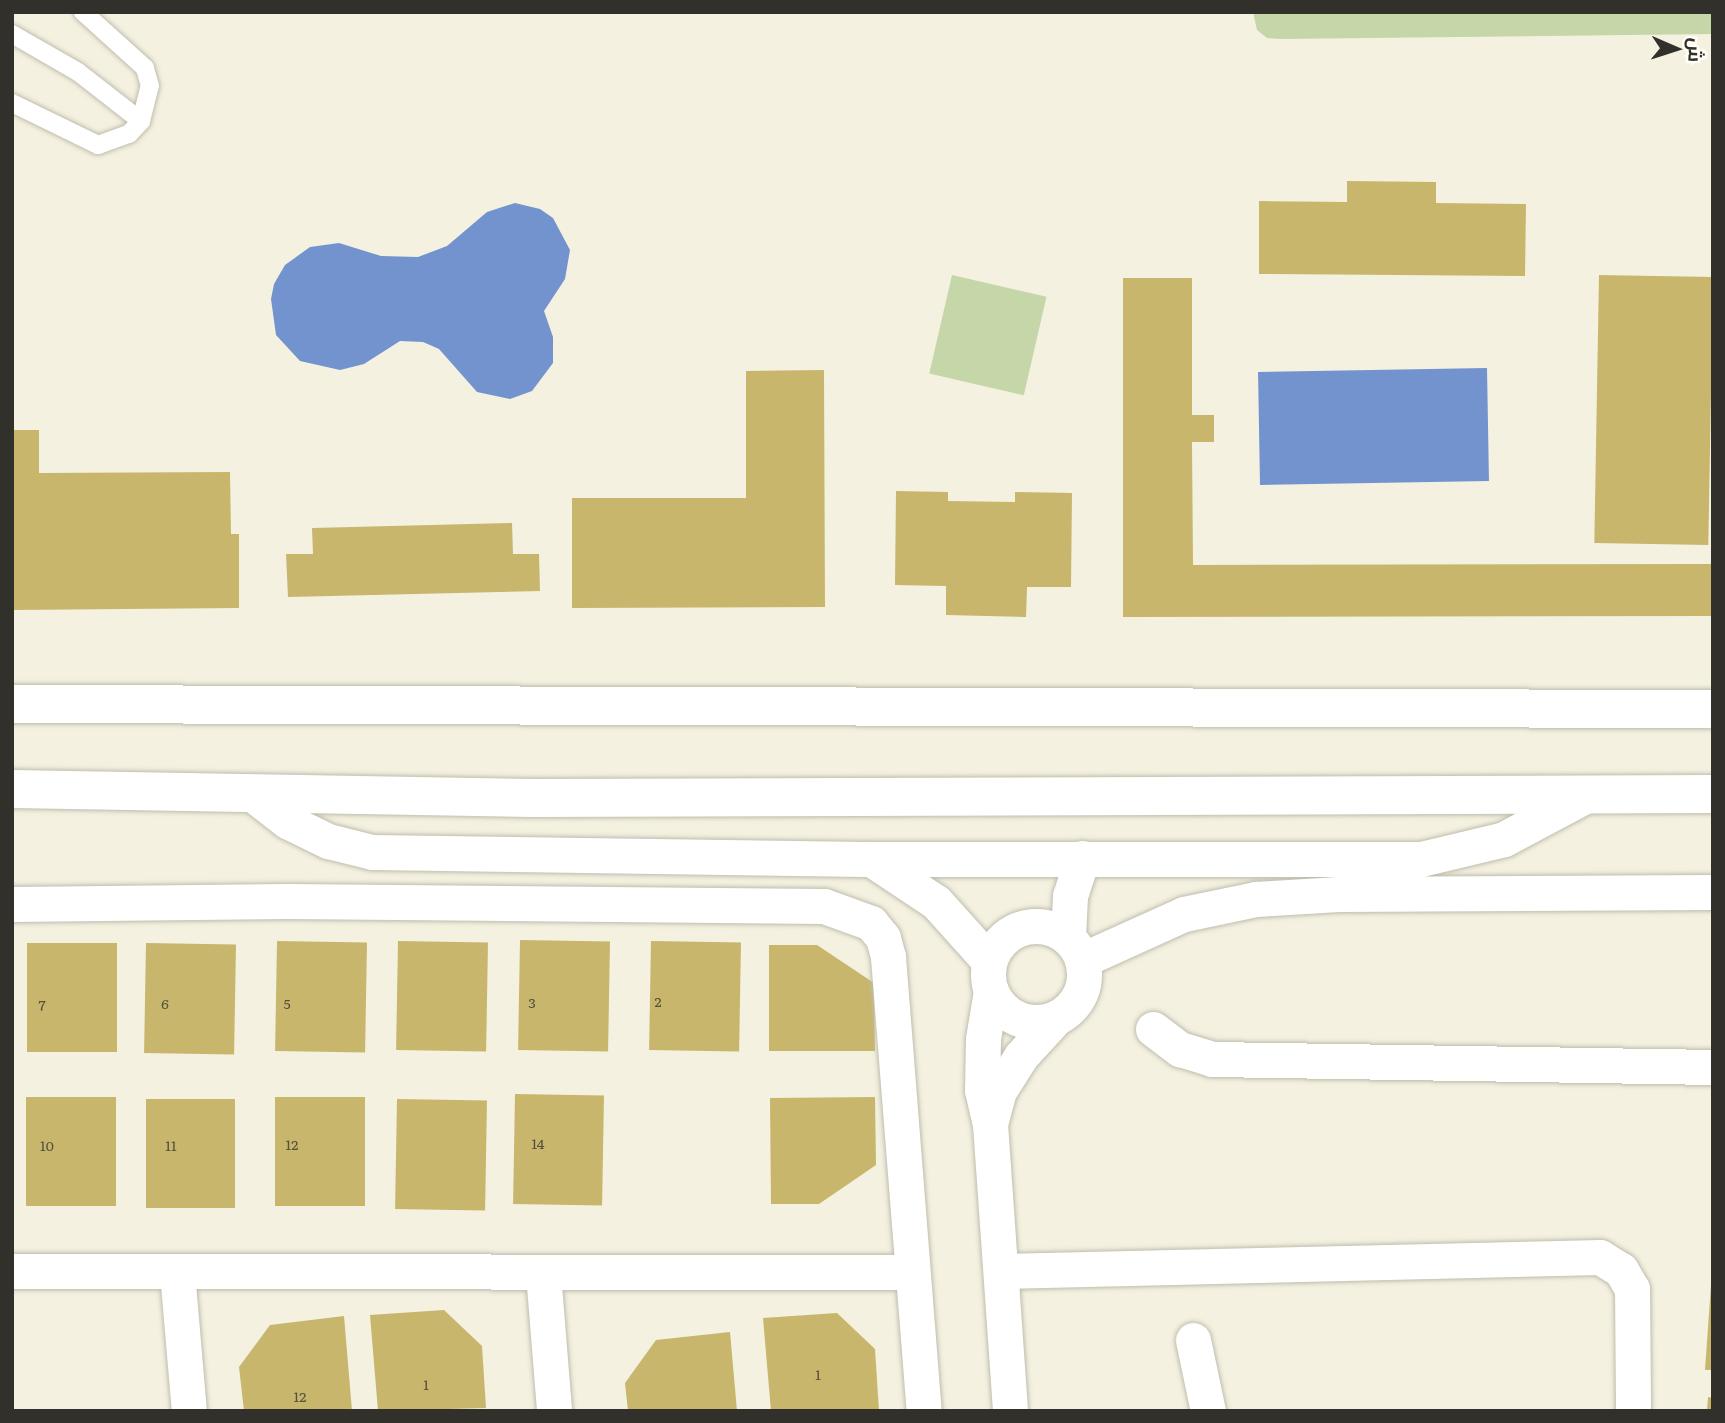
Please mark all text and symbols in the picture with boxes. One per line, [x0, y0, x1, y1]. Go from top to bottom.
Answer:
north arrow [1641, 14, 1711, 84]
text: ش [1682, 37, 1712, 63]
house number: 2 [654, 993, 662, 1009]
house number: 3 [528, 994, 536, 1010]
house number: 6 [161, 995, 169, 1011]
house number: 5 [283, 995, 291, 1011]
house number: 7 [38, 996, 46, 1012]
house number: 14 [532, 1135, 544, 1151]
house number: 12 [286, 1136, 298, 1152]
house number: 10 [40, 1137, 54, 1153]
house number: 11 [165, 1137, 177, 1153]
house number: 1 [815, 1366, 821, 1382]
house number: 1 [423, 1376, 429, 1392]
house number: 12 [294, 1388, 306, 1404]

